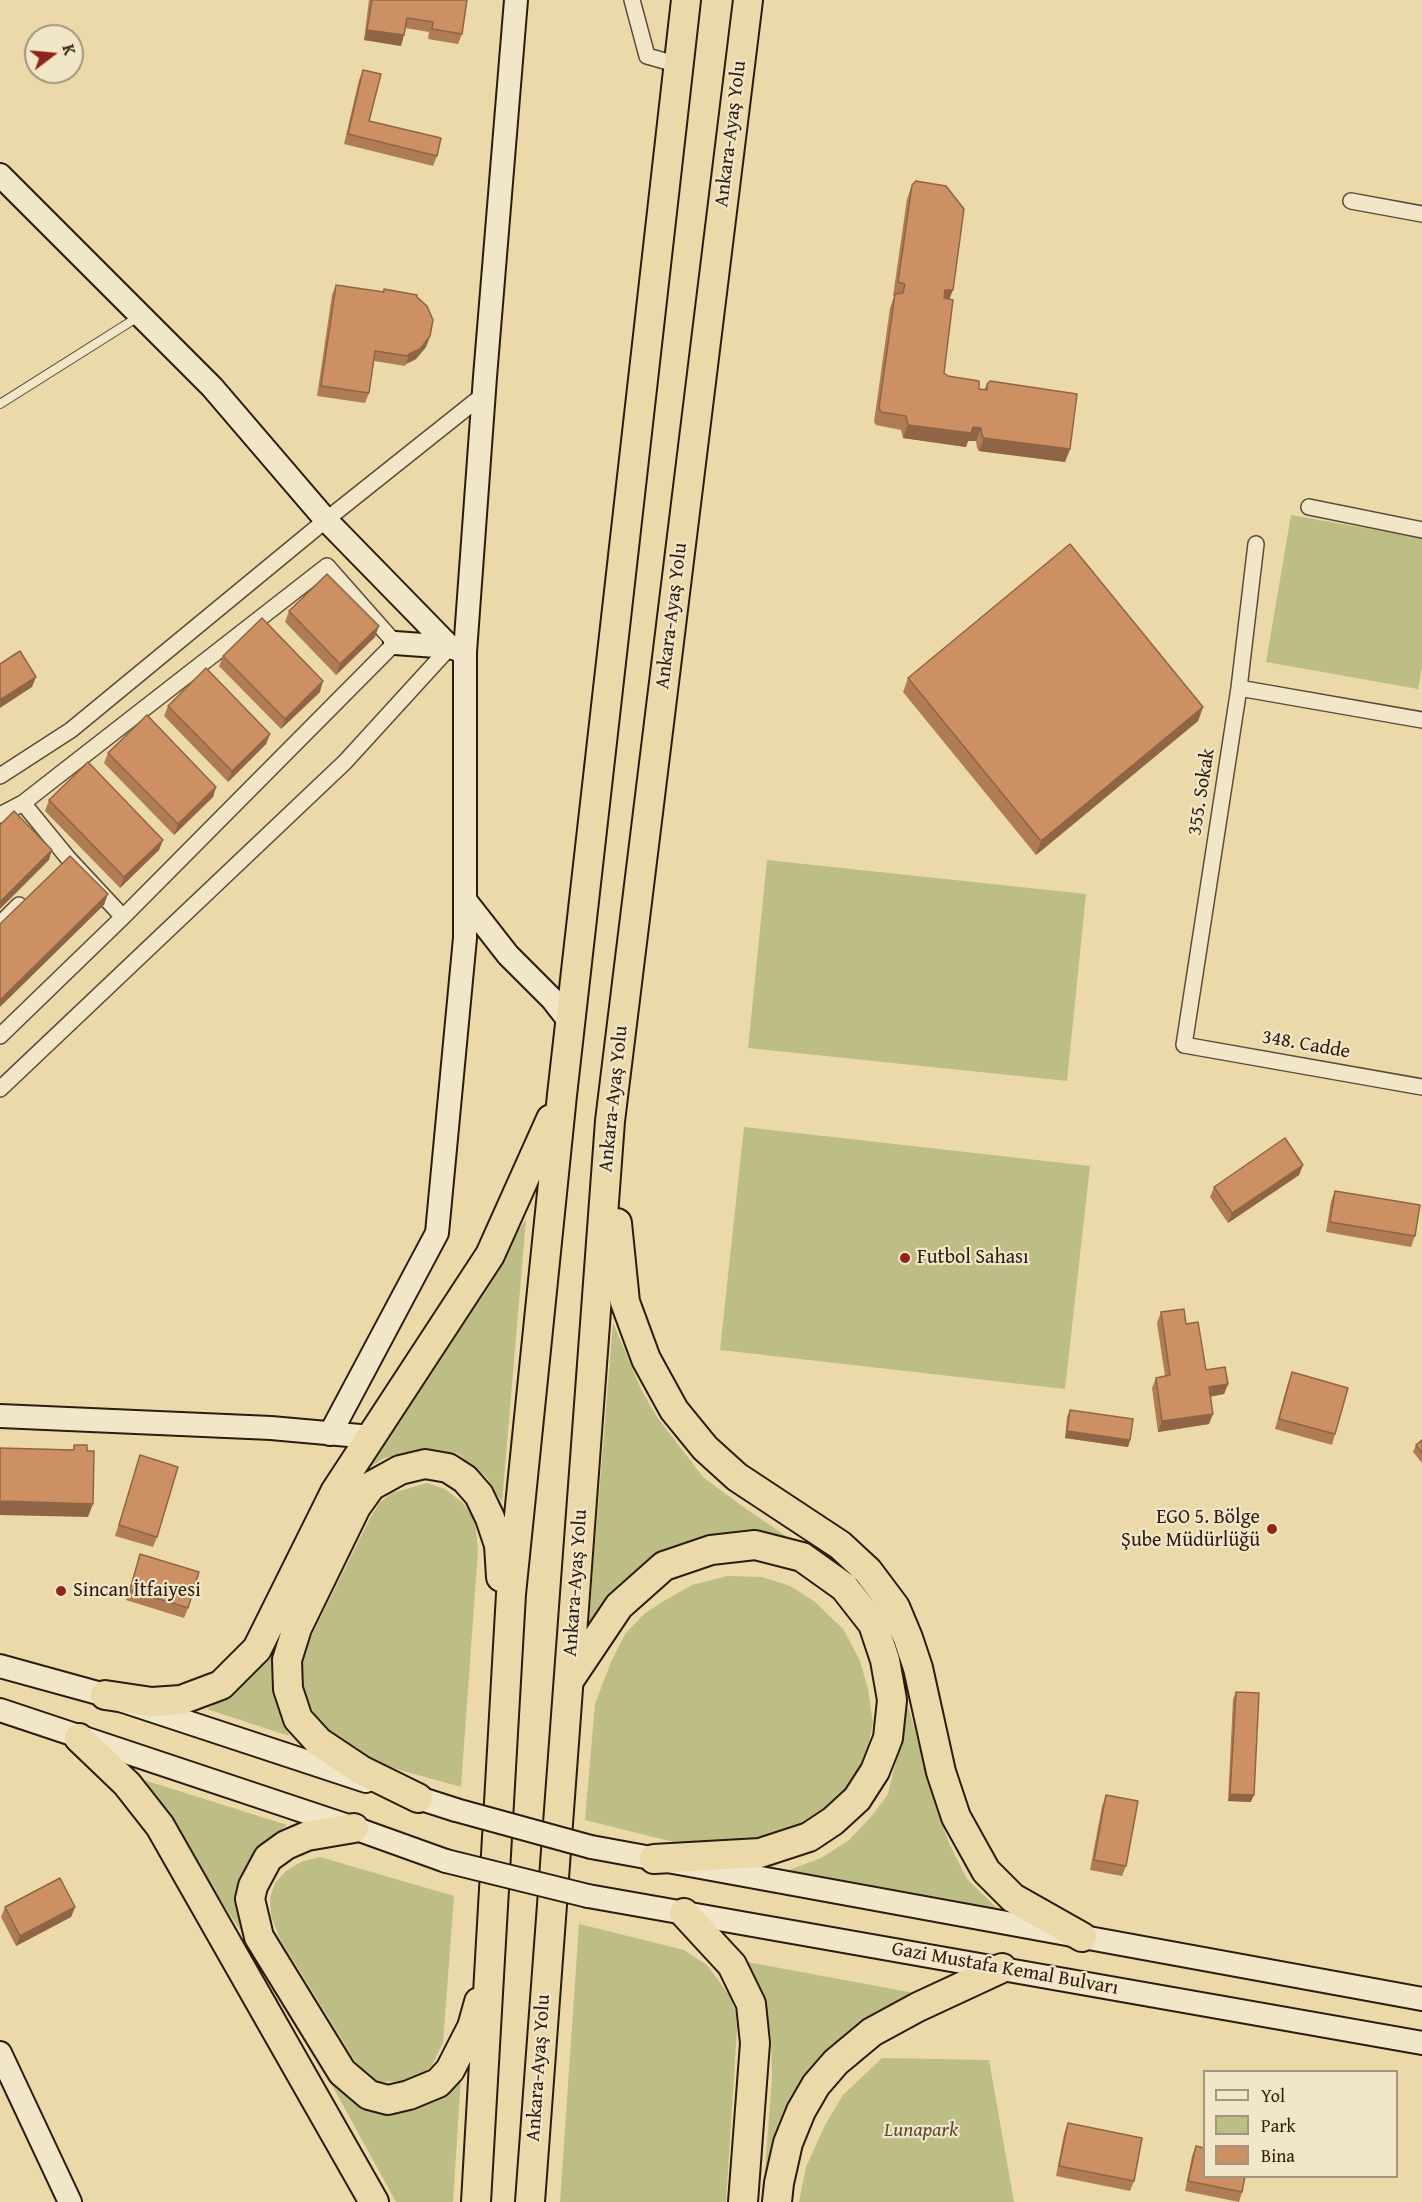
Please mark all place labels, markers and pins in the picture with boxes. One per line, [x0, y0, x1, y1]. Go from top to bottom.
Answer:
place label: Futbol Sahası [917, 1246, 1029, 1270]
marker: Futbol Sahası [898, 1251, 912, 1265]
place label: EGO 5. Bölge Şube Müdürlüğü [1121, 1506, 1260, 1553]
marker: EGO 5. Bölge Şube Müdürlüğü [1265, 1522, 1279, 1536]
place label: Sincan İtfaiyesi [73, 1579, 201, 1603]
marker: Sincan İtfaiyesi [54, 1584, 68, 1598]

